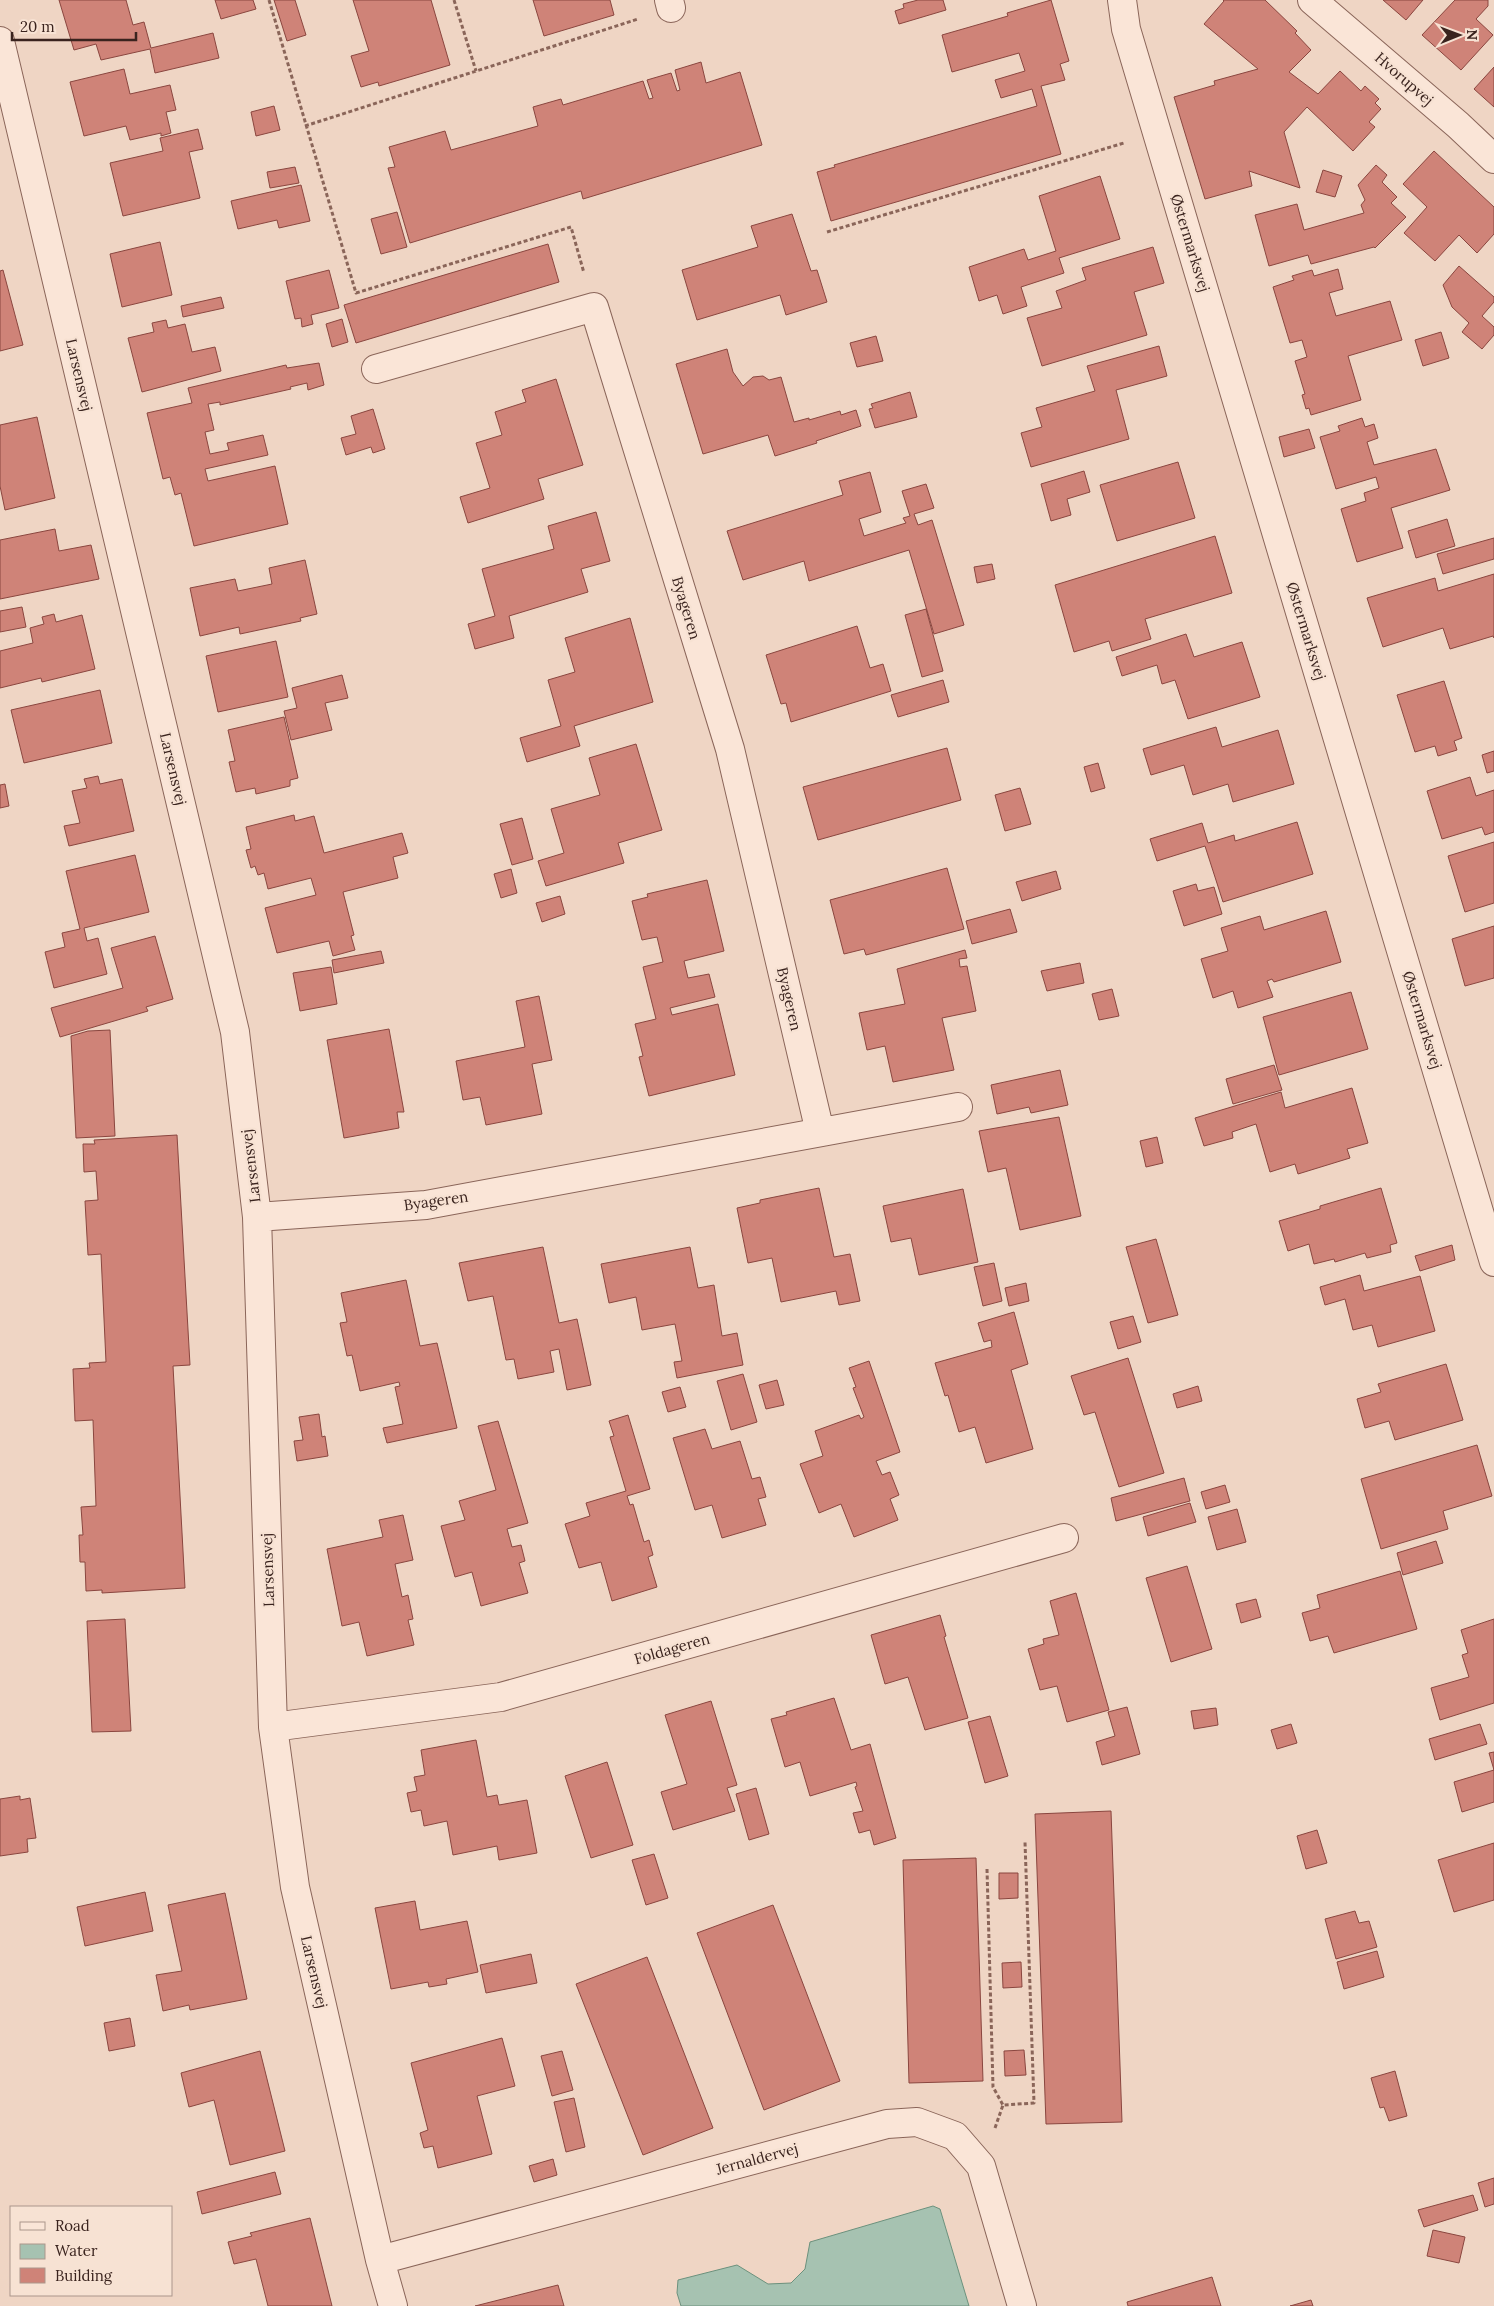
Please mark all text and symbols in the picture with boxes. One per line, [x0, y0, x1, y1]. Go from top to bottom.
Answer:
scale bar [12, 10, 136, 42]
north arrow [1434, 10, 1484, 60]
text: 20 m [20, 17, 55, 36]
text: N [1463, 29, 1481, 41]
street label: Hvorupvej [1371, 48, 1438, 109]
street label: Østermarksvej [1167, 192, 1214, 294]
street label: Larsensvej [62, 337, 97, 413]
street label: Byageren [668, 574, 705, 642]
street label: Østermarksvej [1283, 580, 1330, 682]
street label: Larsensvej [156, 731, 191, 807]
street label: Byageren [773, 965, 806, 1033]
street label: Østermarksvej [1399, 969, 1446, 1071]
street label: Larsensvej [237, 1128, 264, 1204]
street label: Byageren [403, 1187, 469, 1214]
street label: Larsensvej [257, 1533, 278, 1607]
street label: Foldageren [632, 1629, 712, 1668]
street label: Larsensvej [297, 1934, 332, 2010]
street label: Jernaldervej [713, 2138, 800, 2179]
legend [10, 2206, 172, 2296]
text: Road [55, 2216, 90, 2235]
text: Water [55, 2241, 98, 2260]
text: Building [55, 2266, 113, 2285]

